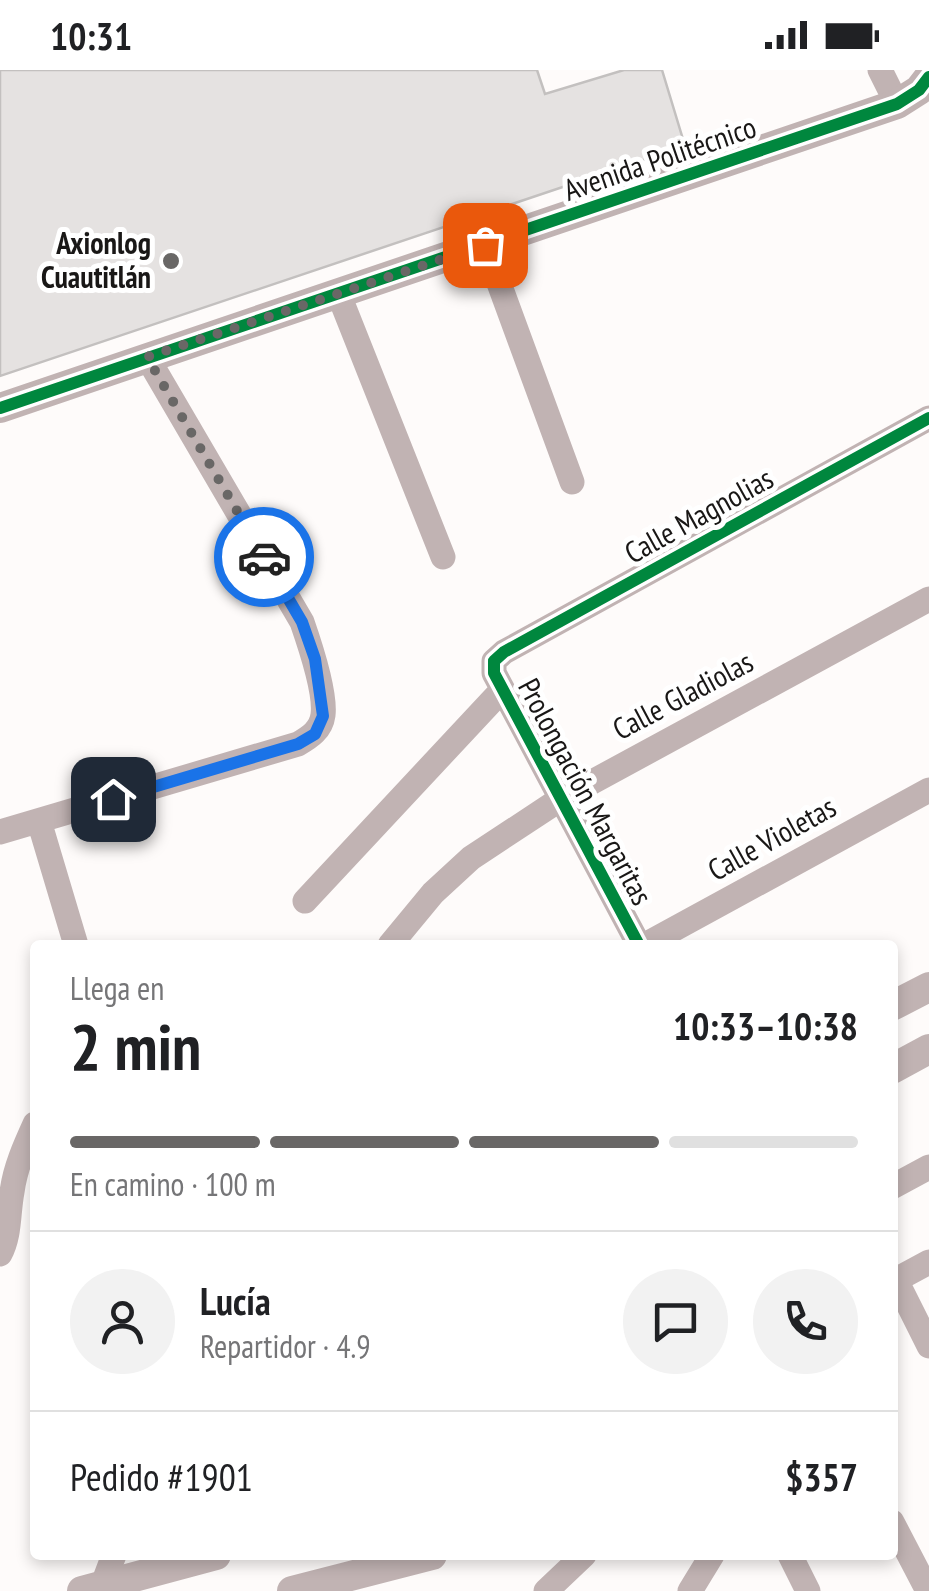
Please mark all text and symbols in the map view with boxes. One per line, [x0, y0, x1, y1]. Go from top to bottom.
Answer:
text: 10:31 [50, 11, 132, 60]
street label: Avenida Politécnico [558, 106, 761, 209]
pin [443, 203, 528, 288]
icon: bag [458, 218, 513, 273]
place label: Axionlog Cuautitlán [41, 223, 151, 296]
marker: Axionlog Cuautitlán [160, 250, 182, 272]
street label: Calle Magnolias [617, 458, 779, 571]
courier [214, 507, 314, 607]
icon: car [237, 530, 292, 585]
street label: Calle Gladiolas [605, 641, 759, 748]
street label: Prolongación Margaritas [510, 671, 662, 911]
pin [71, 757, 156, 842]
icon: home [86, 772, 141, 827]
street label: Calle Violetas [700, 787, 842, 889]
text: Llega en [70, 967, 164, 1009]
text: 10:33–10:38 [673, 1001, 858, 1050]
text: 2 min [70, 1004, 201, 1088]
text: En camino · 100 m [70, 1163, 276, 1205]
button: person [70, 1269, 175, 1374]
button: chat [623, 1269, 728, 1374]
button: phone [753, 1269, 858, 1374]
text: Lucía [200, 1276, 271, 1325]
text: Repartidor · 4.9 [200, 1325, 371, 1367]
text: Pedido #1901 [70, 1452, 253, 1501]
text: $357 [785, 1452, 858, 1501]

